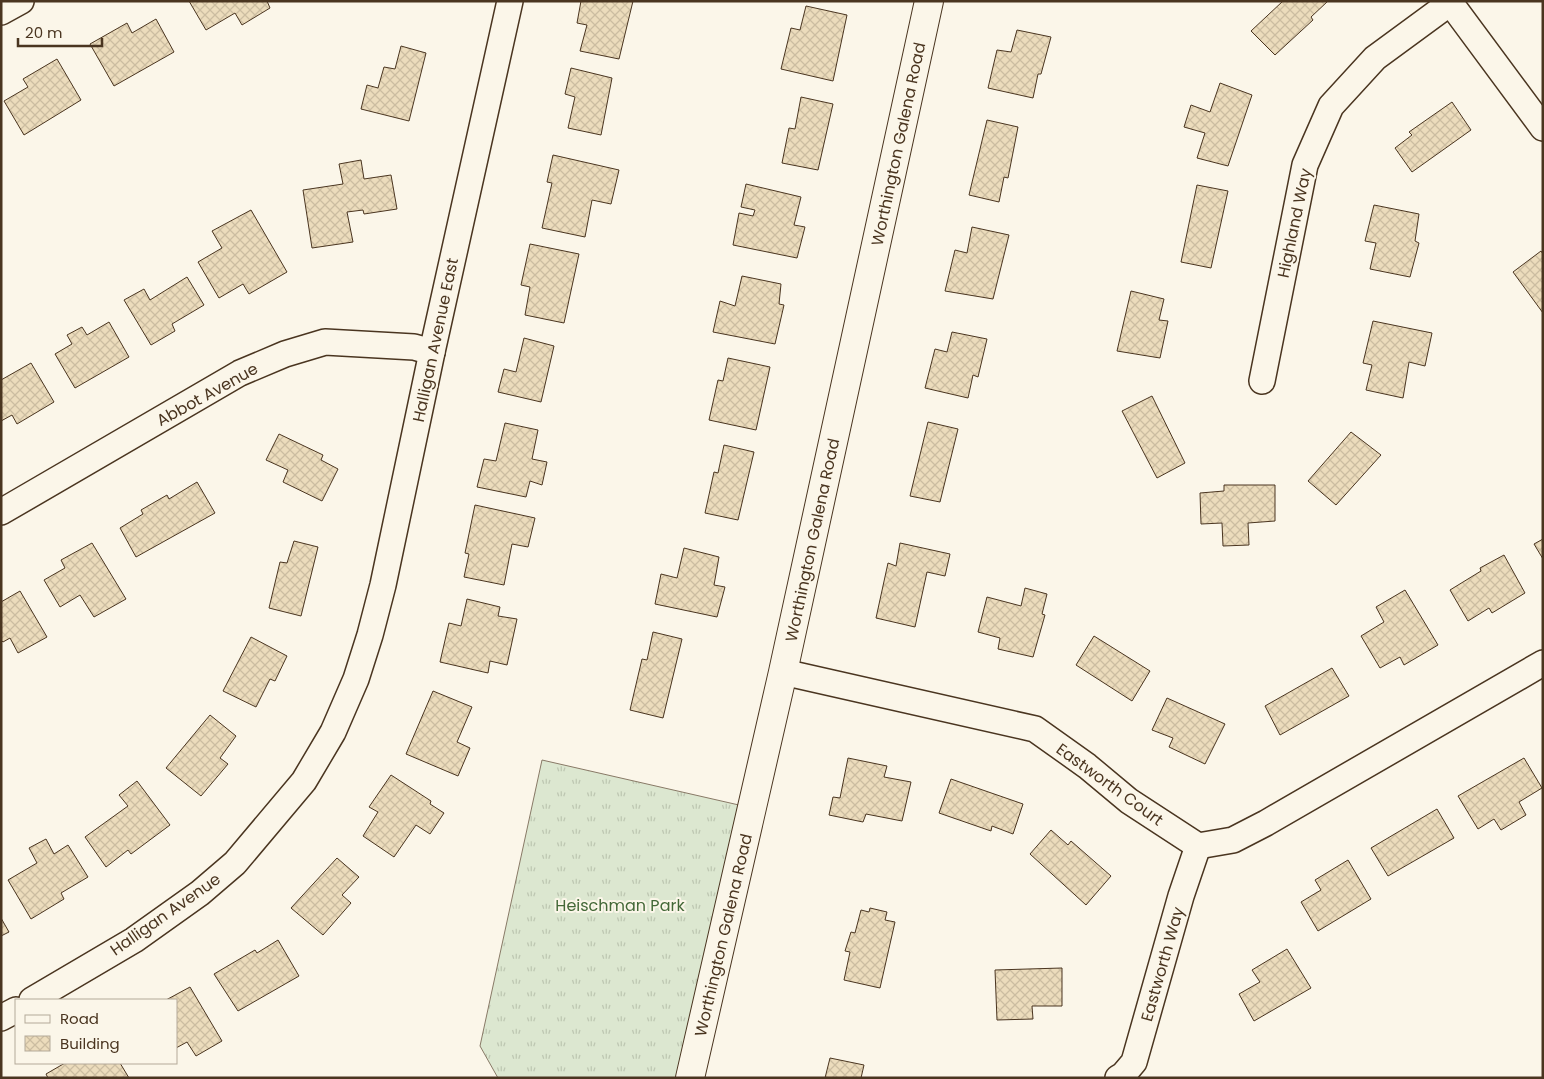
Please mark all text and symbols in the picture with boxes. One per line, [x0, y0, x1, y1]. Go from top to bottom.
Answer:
scale bar [18, 15, 101, 47]
text: 20 m [25, 22, 63, 43]
street label: Worthington Galena Road [866, 40, 931, 248]
street label: Highland Way [1272, 166, 1317, 280]
street label: Halligan Avenue East [407, 256, 464, 424]
street label: Abbot Avenue [152, 357, 262, 432]
street label: Worthington Galena Road [780, 436, 845, 644]
street label: Eastworth Court [1051, 738, 1168, 831]
street label: Worthington Galena Road [689, 831, 758, 1039]
street label: Halligan Avenue [105, 868, 225, 961]
park label: Heischman Park [555, 894, 685, 917]
street label: Eastworth Way [1135, 904, 1190, 1024]
legend [15, 999, 178, 1064]
text: Road [60, 1008, 99, 1029]
text: Building [60, 1033, 120, 1054]

